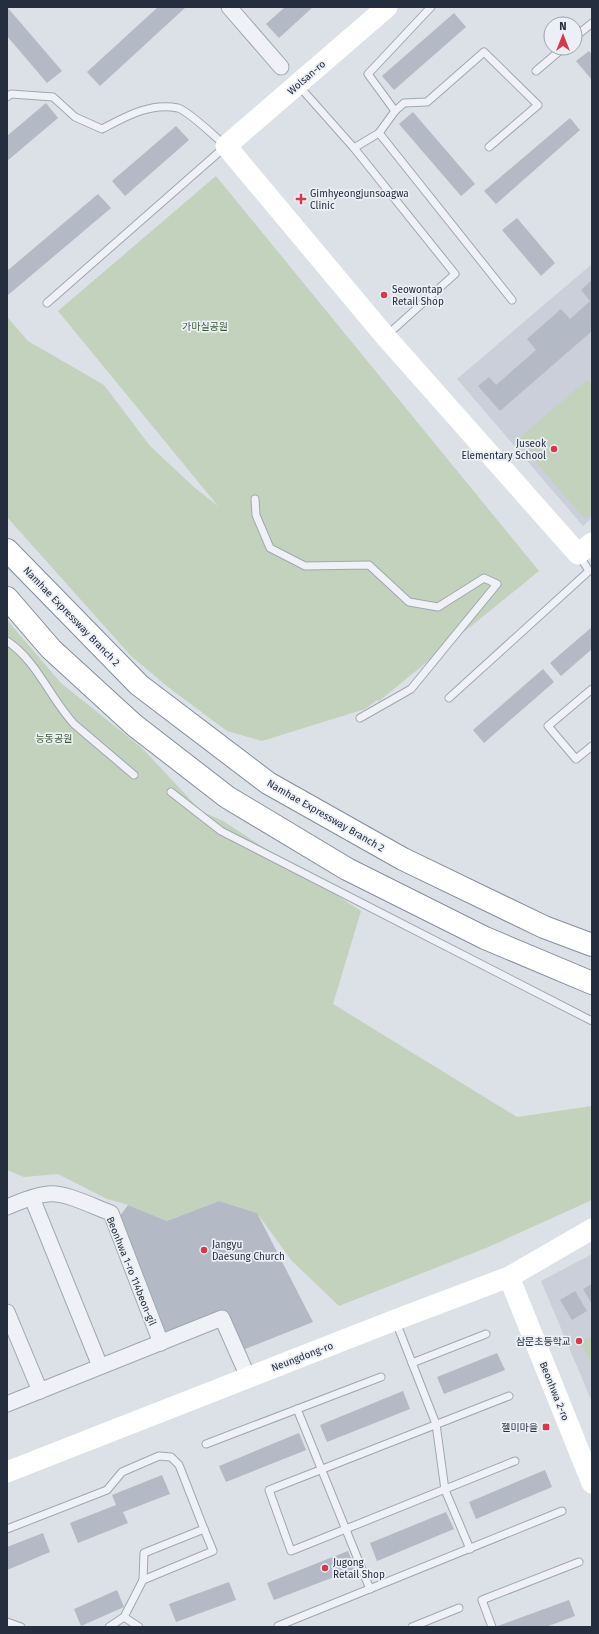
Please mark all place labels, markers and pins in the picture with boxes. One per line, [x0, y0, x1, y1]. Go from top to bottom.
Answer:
place label: Gimhyeongjunsoagwa Clinic [310, 188, 409, 212]
marker: Gimhyeongjunsoagwa Clinic [295, 193, 307, 205]
place label: Seowontap Retail Shop [392, 284, 444, 308]
marker: Seowontap Retail Shop [379, 290, 389, 300]
place label: Juseok Elementary School [461, 438, 547, 462]
marker: Juseok Elementary School [549, 444, 559, 454]
place label: Jangyu Daesung Church [212, 1239, 285, 1263]
marker: Jangyu Daesung Church [199, 1245, 209, 1255]
place label: 삼문초등학교 [516, 1336, 571, 1348]
marker: 삼문초등학교 [574, 1336, 584, 1346]
place label: 젤미마을 [501, 1422, 538, 1434]
marker: 젤미마을 [541, 1422, 551, 1432]
place label: Jugong Retail Shop [333, 1557, 385, 1581]
marker: Jugong Retail Shop [320, 1563, 330, 1573]

